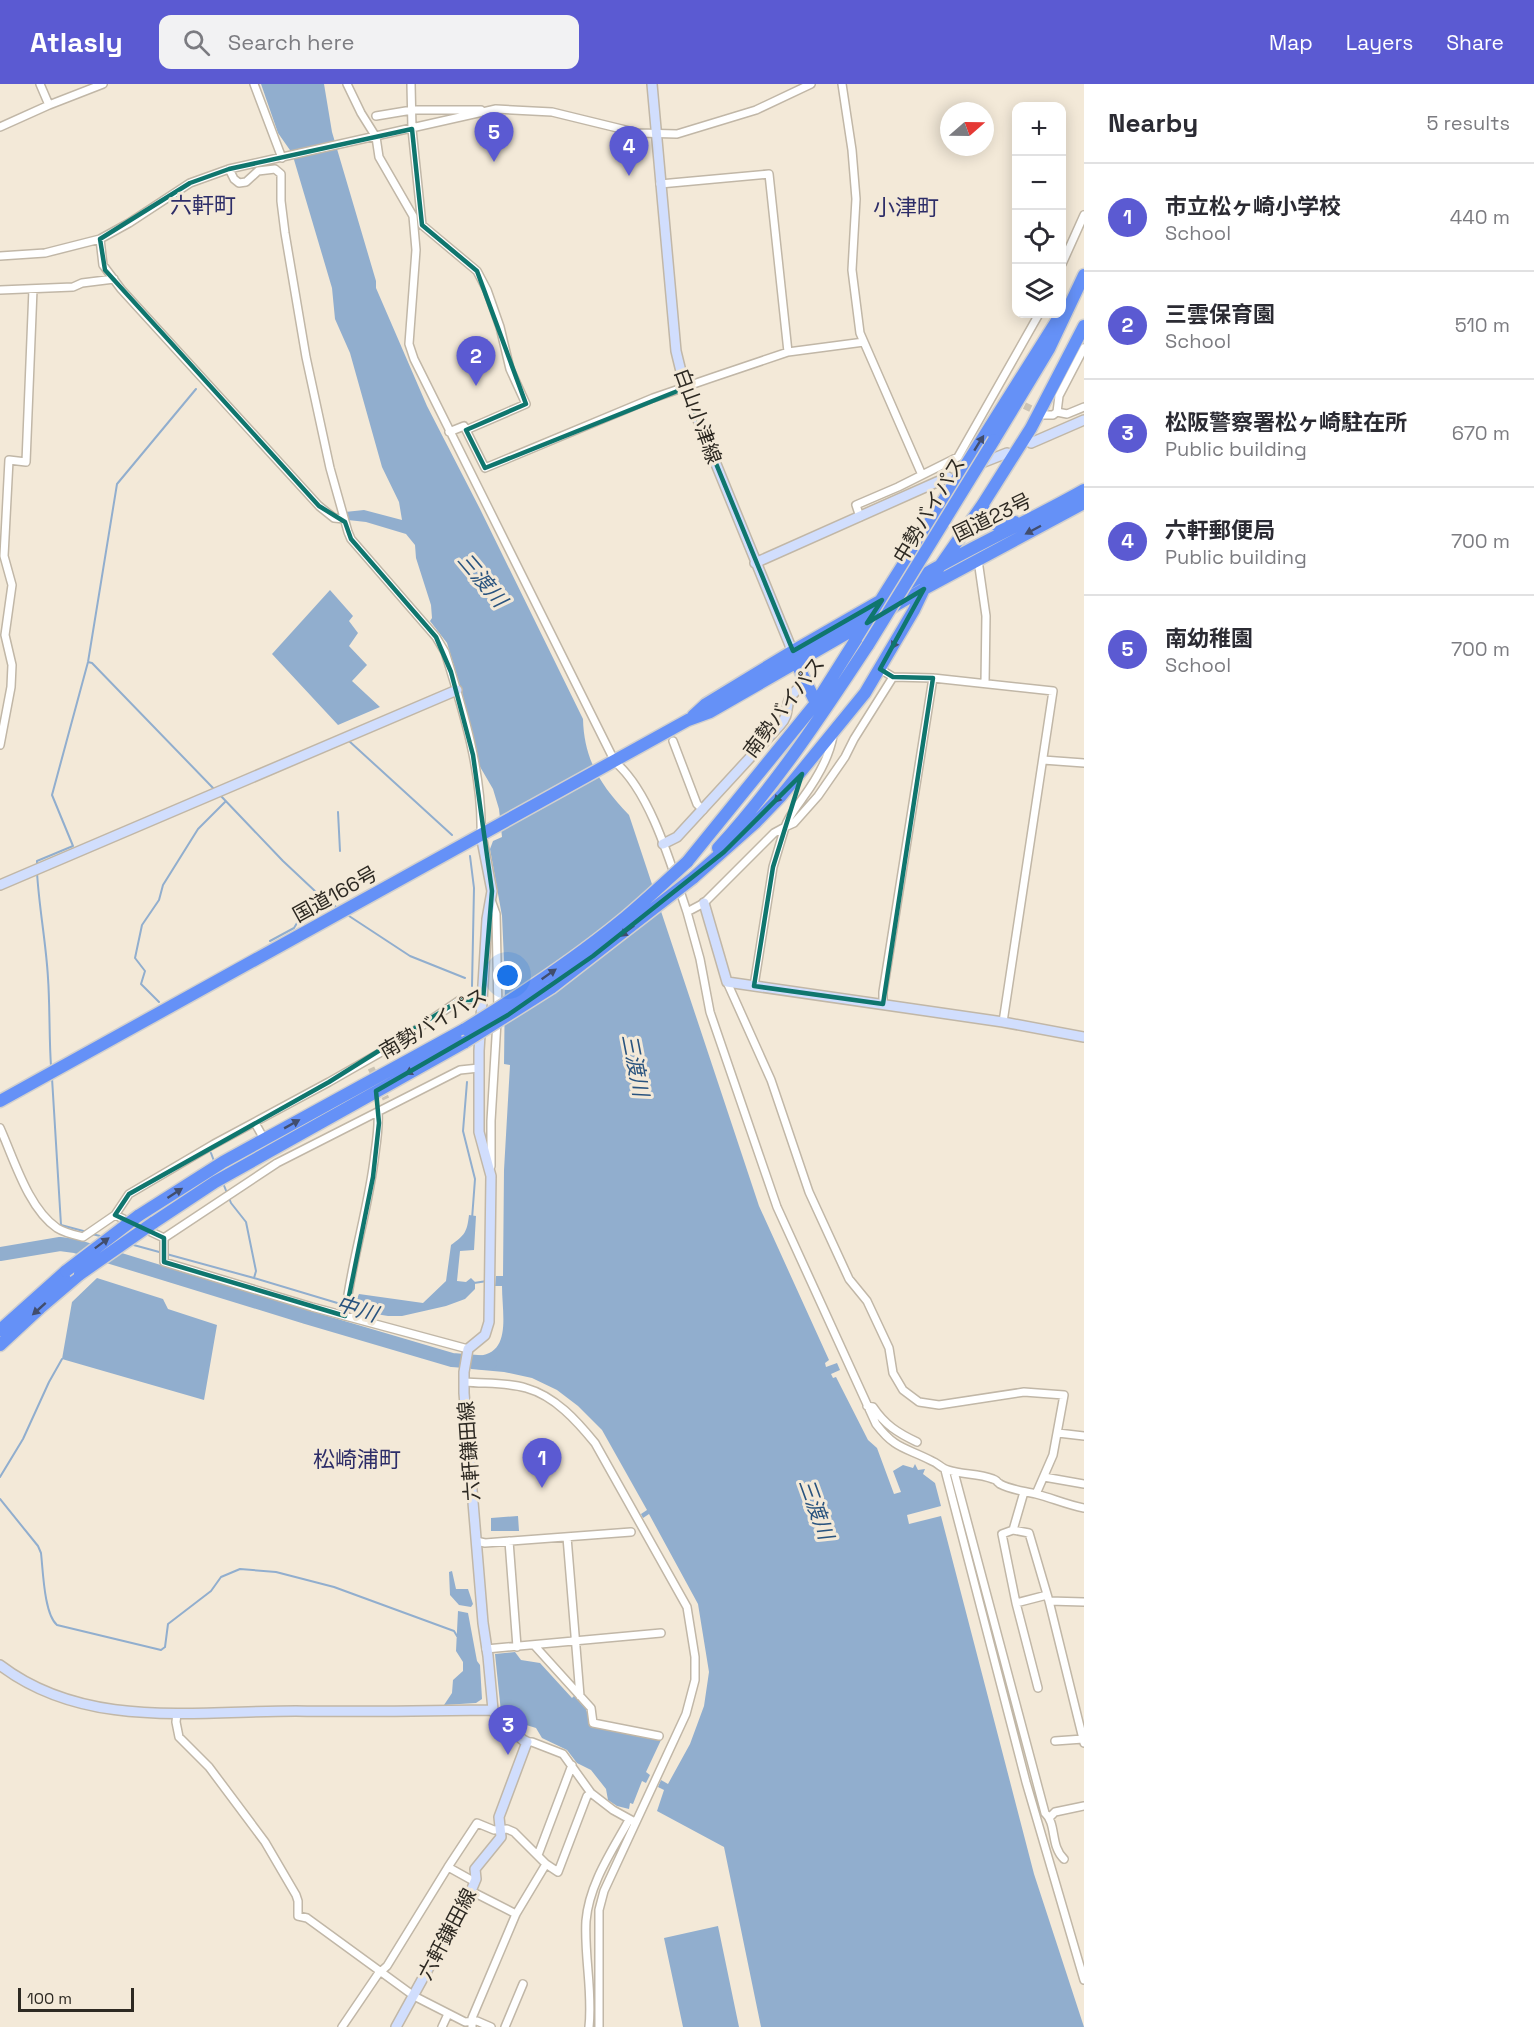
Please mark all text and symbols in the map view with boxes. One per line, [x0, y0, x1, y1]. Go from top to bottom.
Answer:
search box [159, 15, 579, 69]
text: Atlasly [30, 24, 123, 60]
icon: search [180, 26, 213, 59]
text: Search here [228, 28, 354, 56]
text: Map [1269, 29, 1313, 56]
text: Layers [1346, 29, 1413, 56]
text: Share [1446, 29, 1504, 56]
north arrow [940, 102, 994, 156]
map controls [1012, 102, 1066, 318]
button: + [1012, 102, 1066, 156]
text: Nearby [1108, 106, 1198, 140]
text: 5 results [1426, 110, 1510, 136]
pin: 5 [474, 112, 514, 162]
pin: 4 [610, 126, 648, 176]
button: − [1012, 156, 1066, 210]
district label: 六軒町 [170, 191, 236, 219]
text: 市立松ヶ崎小学校 [1165, 192, 1341, 220]
district label: 小津町 [873, 193, 939, 221]
text: 1 [1123, 204, 1132, 230]
text: 440 m [1450, 204, 1510, 230]
button: locate [1012, 210, 1066, 264]
text: School [1165, 220, 1231, 246]
button: layers [1012, 264, 1066, 318]
text: 三雲保育園 [1165, 300, 1275, 328]
text: 2 [1122, 312, 1133, 338]
text: 510 m [1455, 312, 1510, 338]
text: School [1165, 328, 1231, 354]
pin: 2 [456, 336, 496, 386]
street label: 白山小津線 [669, 365, 727, 467]
text: 松阪警察署松ヶ崎駐在所 [1165, 408, 1407, 436]
text: 3 [1121, 420, 1134, 446]
text: 670 m [1452, 420, 1510, 446]
one-way arrow [974, 435, 985, 451]
text: Public building [1165, 436, 1307, 462]
street label: 中勢バイパス [887, 452, 971, 568]
street label: 国道23号 [949, 487, 1035, 547]
text: 六軒郵便局 [1165, 516, 1275, 544]
one-way arrow [1024, 525, 1041, 535]
text: 4 [1121, 528, 1134, 554]
text: 700 m [1451, 528, 1510, 554]
text: Public building [1165, 544, 1307, 570]
water label: 三渡川 [452, 547, 514, 614]
text: 南幼稚園 [1165, 624, 1253, 652]
one-way arrow [892, 632, 902, 649]
text: 5 [1122, 636, 1134, 662]
text: 700 m [1451, 636, 1510, 662]
street label: 南勢バイパス [738, 651, 830, 763]
text: School [1165, 652, 1231, 678]
one-way arrow [773, 789, 787, 804]
street label: 国道166号 [288, 860, 382, 928]
one-way arrow [619, 925, 635, 937]
your location [493, 961, 522, 990]
one-way arrow [542, 969, 557, 981]
street label: 南勢バイパス [375, 982, 491, 1064]
water label: 三渡川 [616, 1031, 655, 1100]
one-way arrow [405, 1065, 422, 1075]
one-way arrow [284, 1119, 301, 1129]
one-way arrow [166, 1187, 182, 1199]
one-way arrow [95, 1238, 110, 1250]
water label: 中川 [333, 1289, 383, 1328]
one-way arrow [32, 1302, 47, 1315]
street label: 六軒鎌田線 [453, 1400, 485, 1502]
pin: 1 [522, 1438, 562, 1488]
district label: 松崎浦町 [313, 1445, 401, 1473]
water label: 三渡川 [793, 1475, 841, 1545]
pin: 3 [488, 1706, 528, 1755]
street label: 六軒鎌田線 [412, 1884, 482, 1984]
scale bar [18, 1985, 134, 2012]
text: 100 m [27, 1988, 72, 2009]

